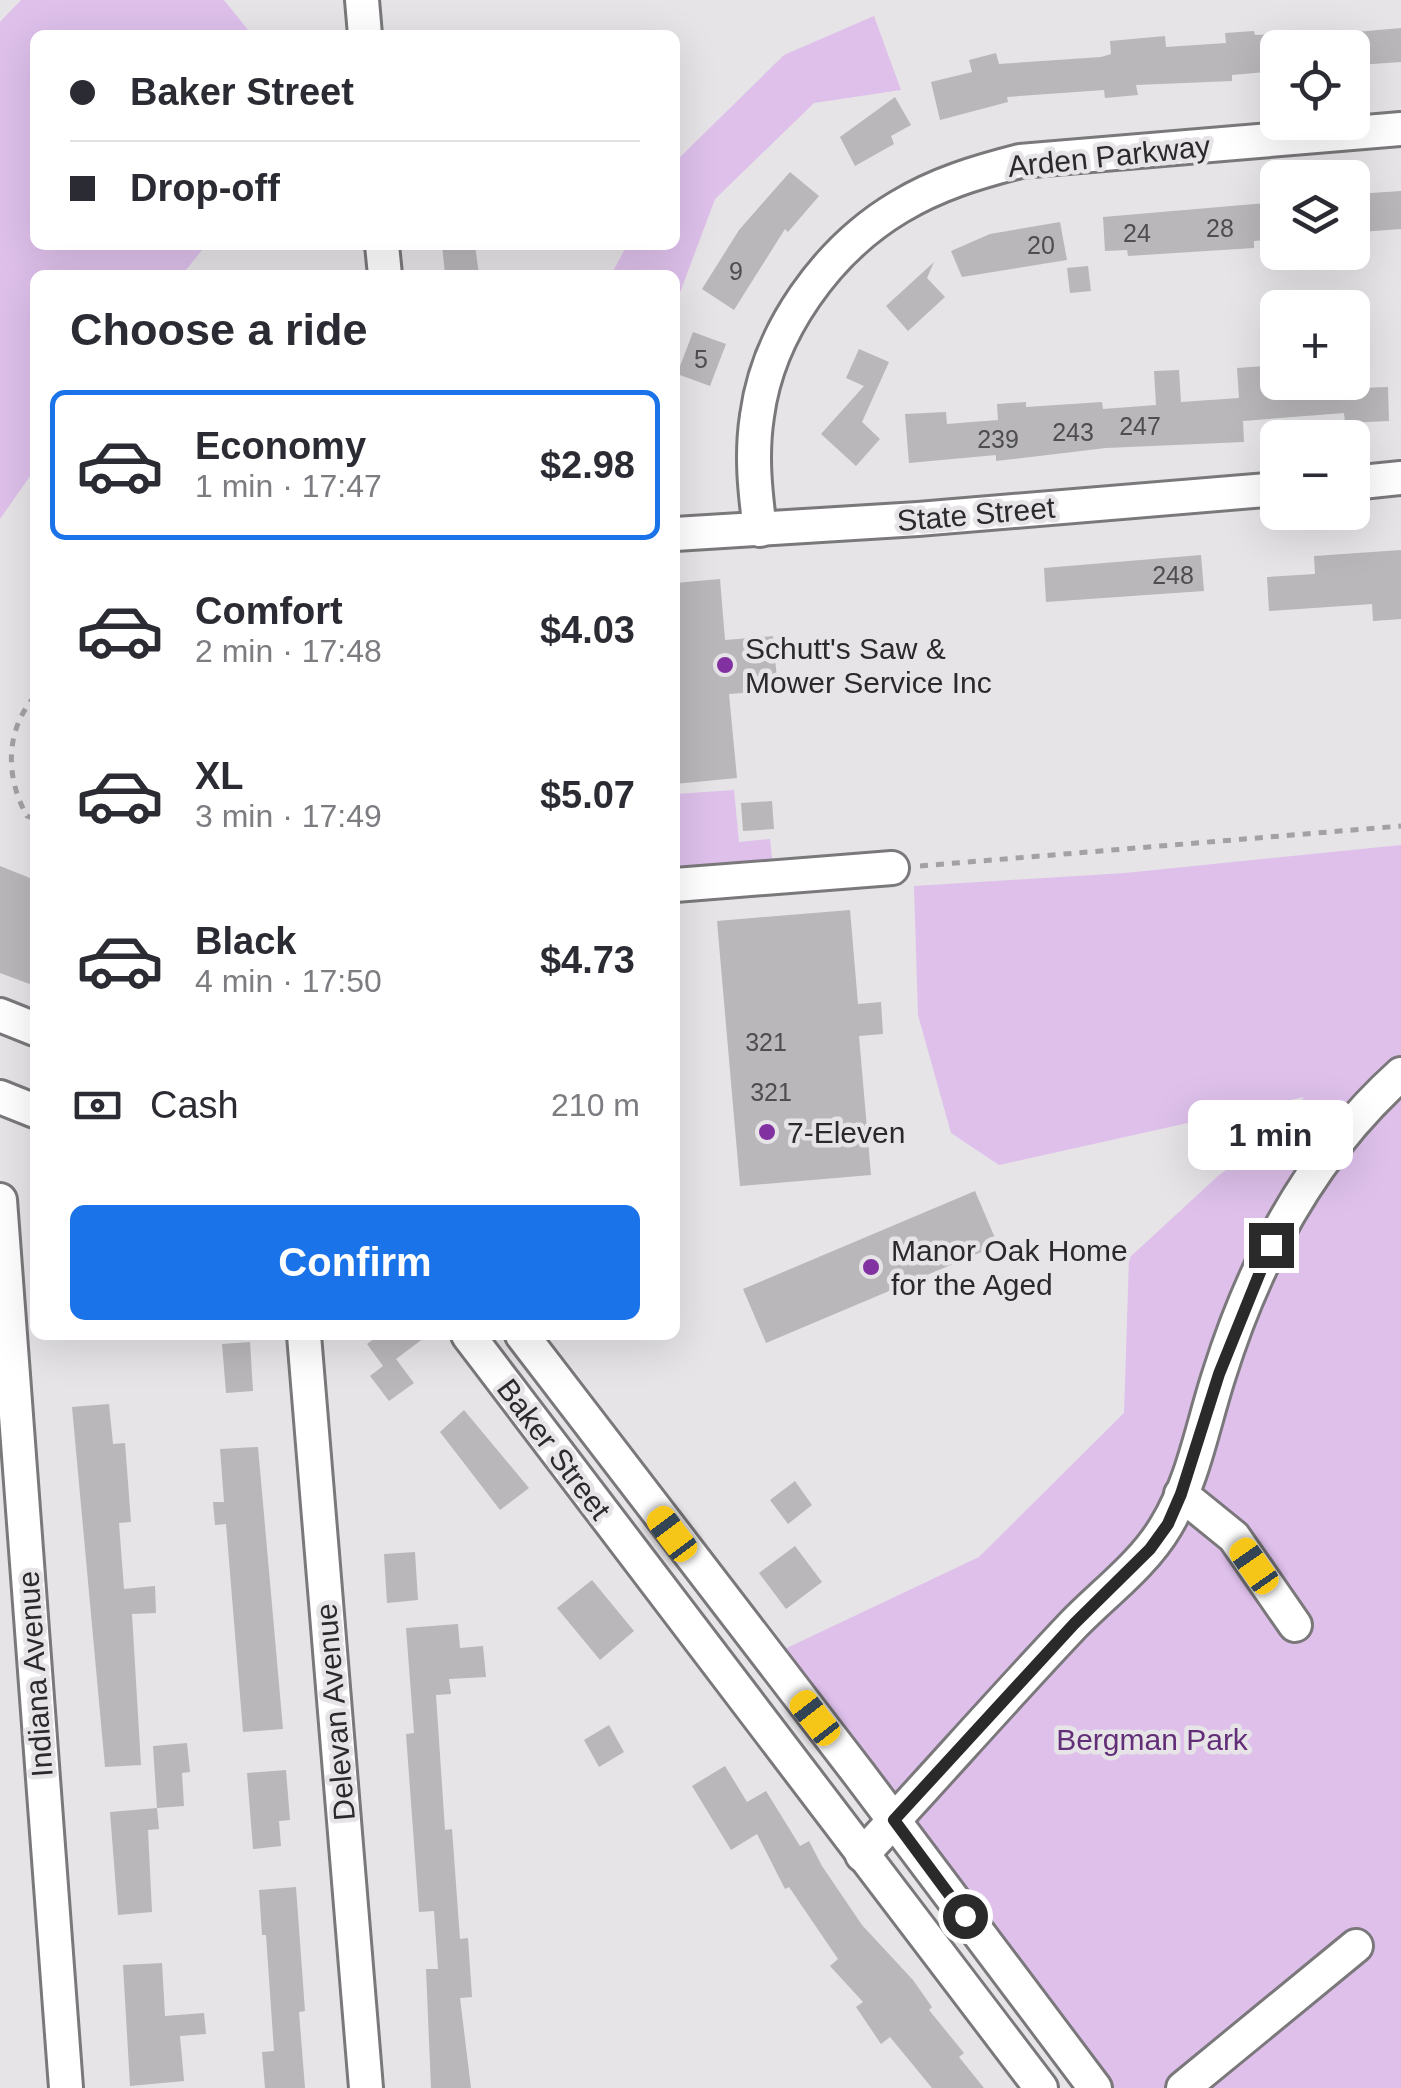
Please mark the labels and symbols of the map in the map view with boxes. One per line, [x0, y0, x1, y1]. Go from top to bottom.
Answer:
street label: Arden Parkway [1006, 129, 1212, 183]
house number: 28 [1206, 214, 1234, 242]
house number: 24 [1123, 219, 1151, 247]
house number: 20 [1027, 231, 1055, 259]
house number: 9 [729, 257, 743, 285]
house number: 5 [694, 345, 708, 373]
house number: 247 [1119, 412, 1161, 440]
house number: 243 [1052, 418, 1094, 446]
house number: 239 [977, 425, 1019, 453]
street label: State Street [896, 491, 1057, 537]
house number: 248 [1152, 561, 1194, 589]
place label: Schutt's Saw & Mower Service Inc [745, 632, 992, 699]
marker: Schutt's Saw & Mower Service Inc [714, 654, 736, 676]
house number: 321 [745, 1028, 787, 1056]
house number: 321 [750, 1078, 792, 1106]
callout: 1 min [1188, 1100, 1354, 1170]
place label: 7-Eleven [787, 1116, 905, 1149]
marker: 7-Eleven [756, 1121, 778, 1143]
route end [1249, 1223, 1294, 1268]
place label: Manor Oak Home for the Aged [891, 1234, 1128, 1301]
marker: Manor Oak Home for the Aged [860, 1256, 882, 1278]
street label: Baker Street [491, 1372, 618, 1526]
car [642, 1501, 702, 1567]
car [1225, 1533, 1283, 1599]
street label: Indiana Avenue [11, 1570, 59, 1778]
street label: Delevan Avenue [309, 1602, 361, 1822]
car [785, 1685, 845, 1751]
park label: Bergman Park [1056, 1723, 1249, 1756]
route start [943, 1894, 988, 1939]

